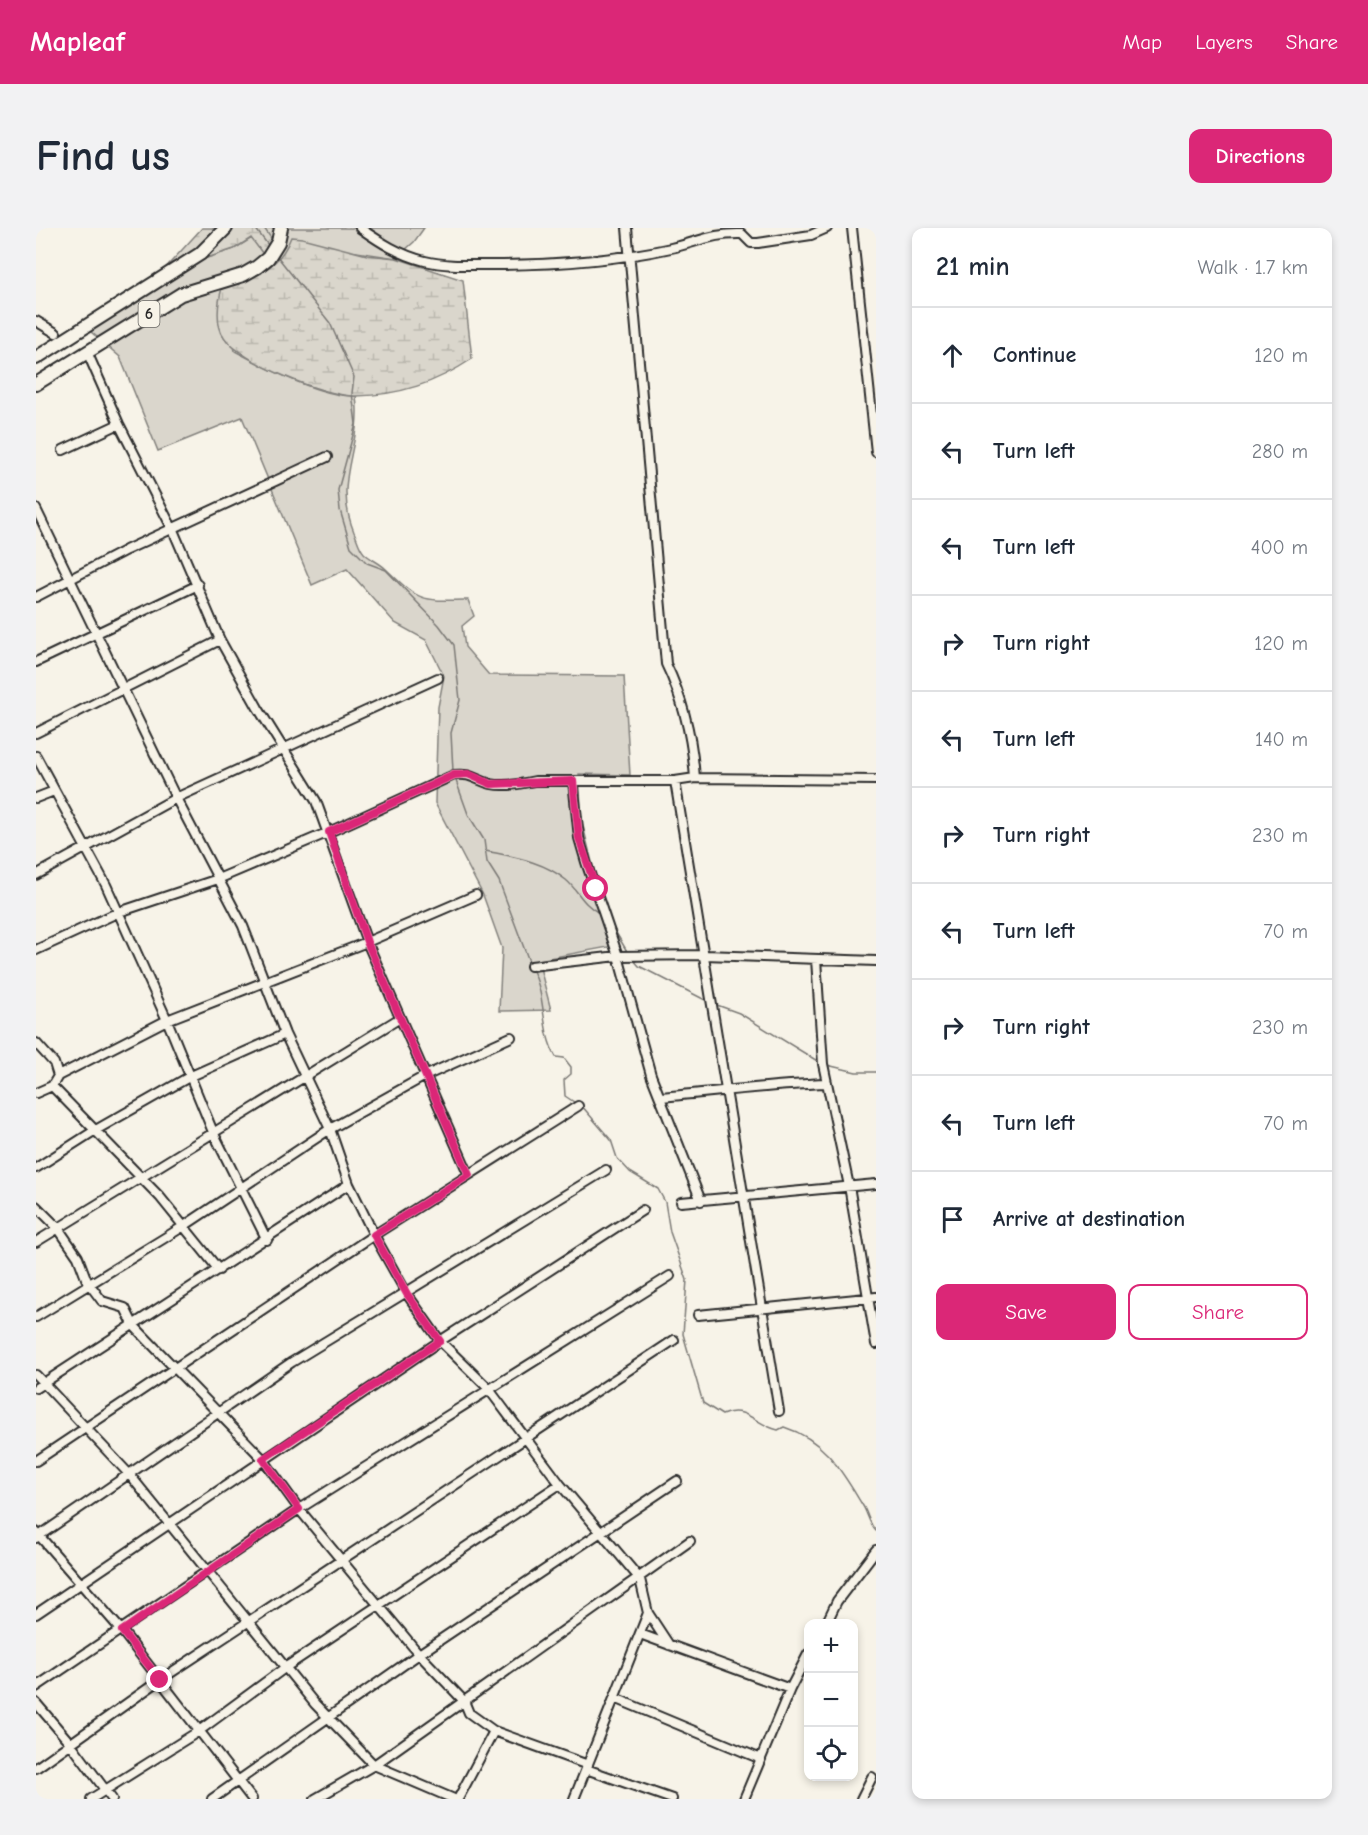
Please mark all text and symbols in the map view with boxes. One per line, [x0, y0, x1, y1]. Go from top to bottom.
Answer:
text: Mapleaf [30, 26, 125, 58]
text: Map [1123, 30, 1162, 54]
text: Layers [1195, 30, 1253, 54]
text: Share [1286, 30, 1338, 54]
button: Directions [1189, 129, 1332, 183]
text: Find us [36, 132, 170, 181]
text: 21 min [936, 252, 1010, 282]
text: Walk · 1.7 km [1197, 256, 1308, 279]
road number: 6 [138, 301, 160, 327]
icon: ahead [936, 339, 969, 372]
text: Continue [993, 342, 1076, 368]
text: 120 m [1254, 344, 1308, 367]
icon: left [936, 435, 969, 468]
text: Turn left [993, 438, 1075, 464]
text: 280 m [1252, 440, 1308, 463]
icon: left [936, 531, 969, 564]
text: Turn left [993, 534, 1075, 560]
text: 400 m [1251, 536, 1308, 559]
icon: right [936, 627, 969, 660]
text: Turn right [993, 630, 1090, 656]
text: 120 m [1254, 632, 1308, 655]
icon: left [936, 723, 969, 756]
text: Turn left [993, 726, 1075, 752]
text: 140 m [1255, 728, 1308, 751]
icon: right [936, 819, 969, 852]
text: Turn right [993, 822, 1090, 848]
text: 230 m [1252, 824, 1308, 847]
route start [582, 875, 608, 901]
icon: left [936, 915, 969, 948]
text: Turn left [993, 918, 1075, 944]
text: 70 m [1263, 920, 1308, 943]
icon: right [936, 1011, 969, 1044]
text: Turn right [993, 1014, 1090, 1040]
text: 230 m [1252, 1016, 1308, 1039]
icon: left [936, 1107, 969, 1140]
text: Turn left [993, 1110, 1075, 1136]
text: 70 m [1263, 1112, 1308, 1135]
icon: arrive [936, 1203, 969, 1236]
text: Arrive at destination [993, 1206, 1185, 1232]
button: Save [936, 1284, 1116, 1340]
button: Share [1128, 1284, 1308, 1340]
map controls [804, 1619, 858, 1781]
button: + [804, 1619, 858, 1673]
route end [146, 1666, 172, 1692]
button: − [804, 1673, 858, 1727]
button: locate [804, 1727, 858, 1781]

